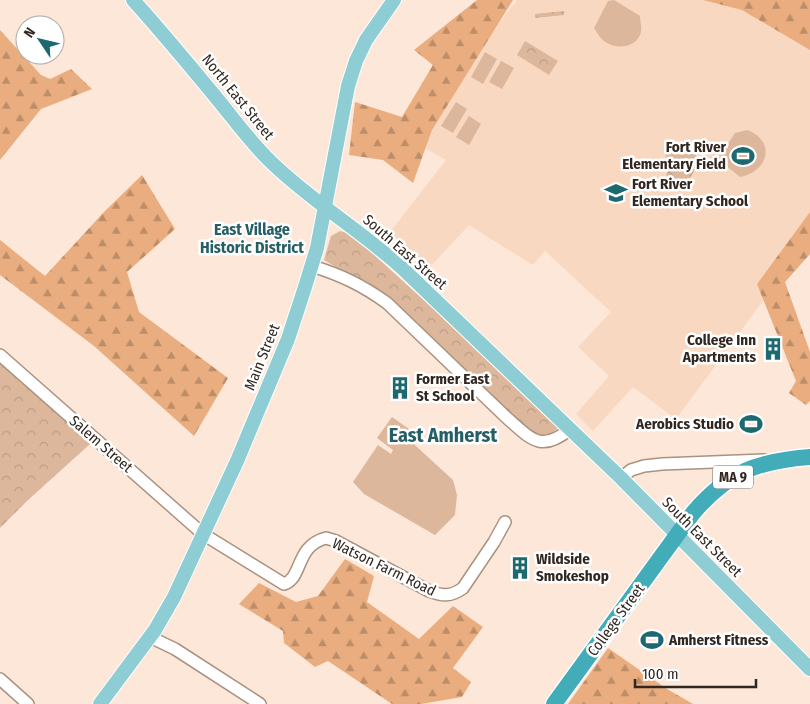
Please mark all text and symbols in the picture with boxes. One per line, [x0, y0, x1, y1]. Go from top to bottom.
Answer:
north arrow [15, 15, 65, 65]
text: N [20, 25, 39, 41]
street label: North East Street [198, 51, 278, 143]
place label: Fort River Elementary Field [622, 138, 726, 173]
sports icon: Fort River Elementary Field [730, 143, 756, 169]
place label: Fort River Elementary School [632, 175, 749, 210]
school or university icon: Fort River Elementary School [603, 180, 629, 206]
street label: South East Street [359, 211, 451, 293]
district label: East Village Historic District [200, 220, 304, 257]
street label: Main Street [241, 321, 284, 393]
place label: College Inn Apartments [682, 331, 756, 366]
building icon: College Inn Apartments [760, 336, 786, 362]
place label: Former East St School [416, 370, 490, 405]
building icon: Former East St School [387, 375, 413, 401]
sports icon: Aerobics Studio [738, 411, 764, 437]
street label: Salem Street [66, 412, 136, 476]
place label: Aerobics Studio [635, 415, 734, 433]
district label: East Amherst [389, 423, 498, 447]
road number: MA 9 [713, 466, 753, 488]
street label: South East Street [658, 493, 746, 581]
street label: Watson Farm Road [329, 534, 439, 600]
place label: Wildside Smokeshop [536, 550, 609, 585]
building icon: Wildside Smokeshop [507, 555, 533, 581]
street label: College Street [584, 580, 648, 660]
sports icon: Amherst Fitness [639, 627, 665, 653]
place label: Amherst Fitness [668, 631, 769, 649]
scale bar [635, 656, 756, 688]
text: 100 m [642, 665, 679, 683]

